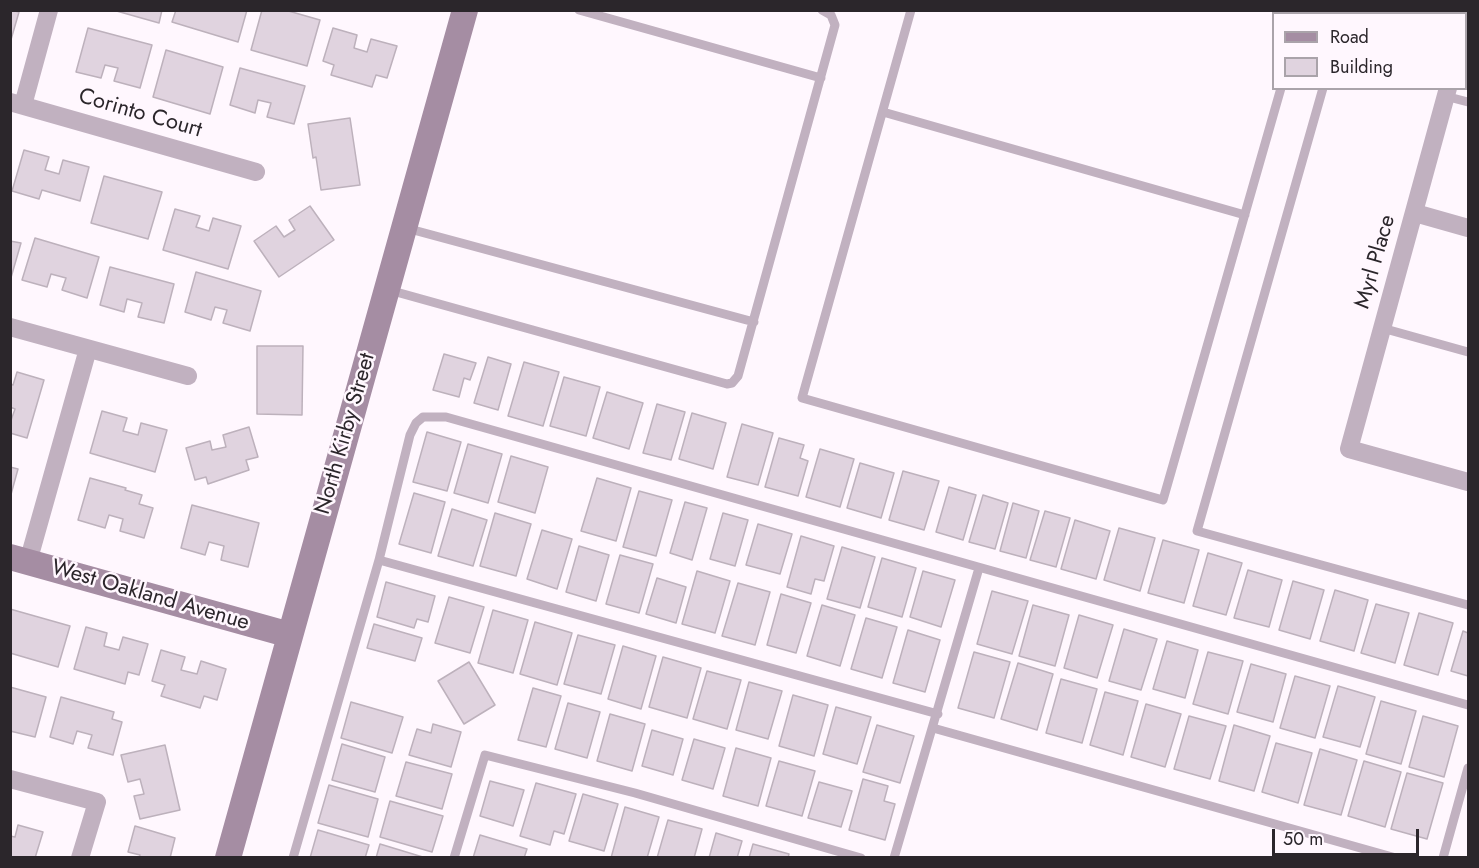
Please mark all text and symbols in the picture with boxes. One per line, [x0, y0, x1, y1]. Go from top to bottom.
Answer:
legend [1272, 12, 1467, 90]
text: Road [1330, 24, 1369, 50]
text: Building [1330, 54, 1393, 80]
street label: Corinto Court [75, 84, 205, 144]
street label: Myrl Place [1350, 212, 1402, 312]
street label: North Kirby Street [310, 350, 382, 518]
street label: West Oakland Avenue [48, 555, 252, 637]
scale bar [1275, 817, 1422, 855]
text: 50 m [1283, 826, 1323, 852]

